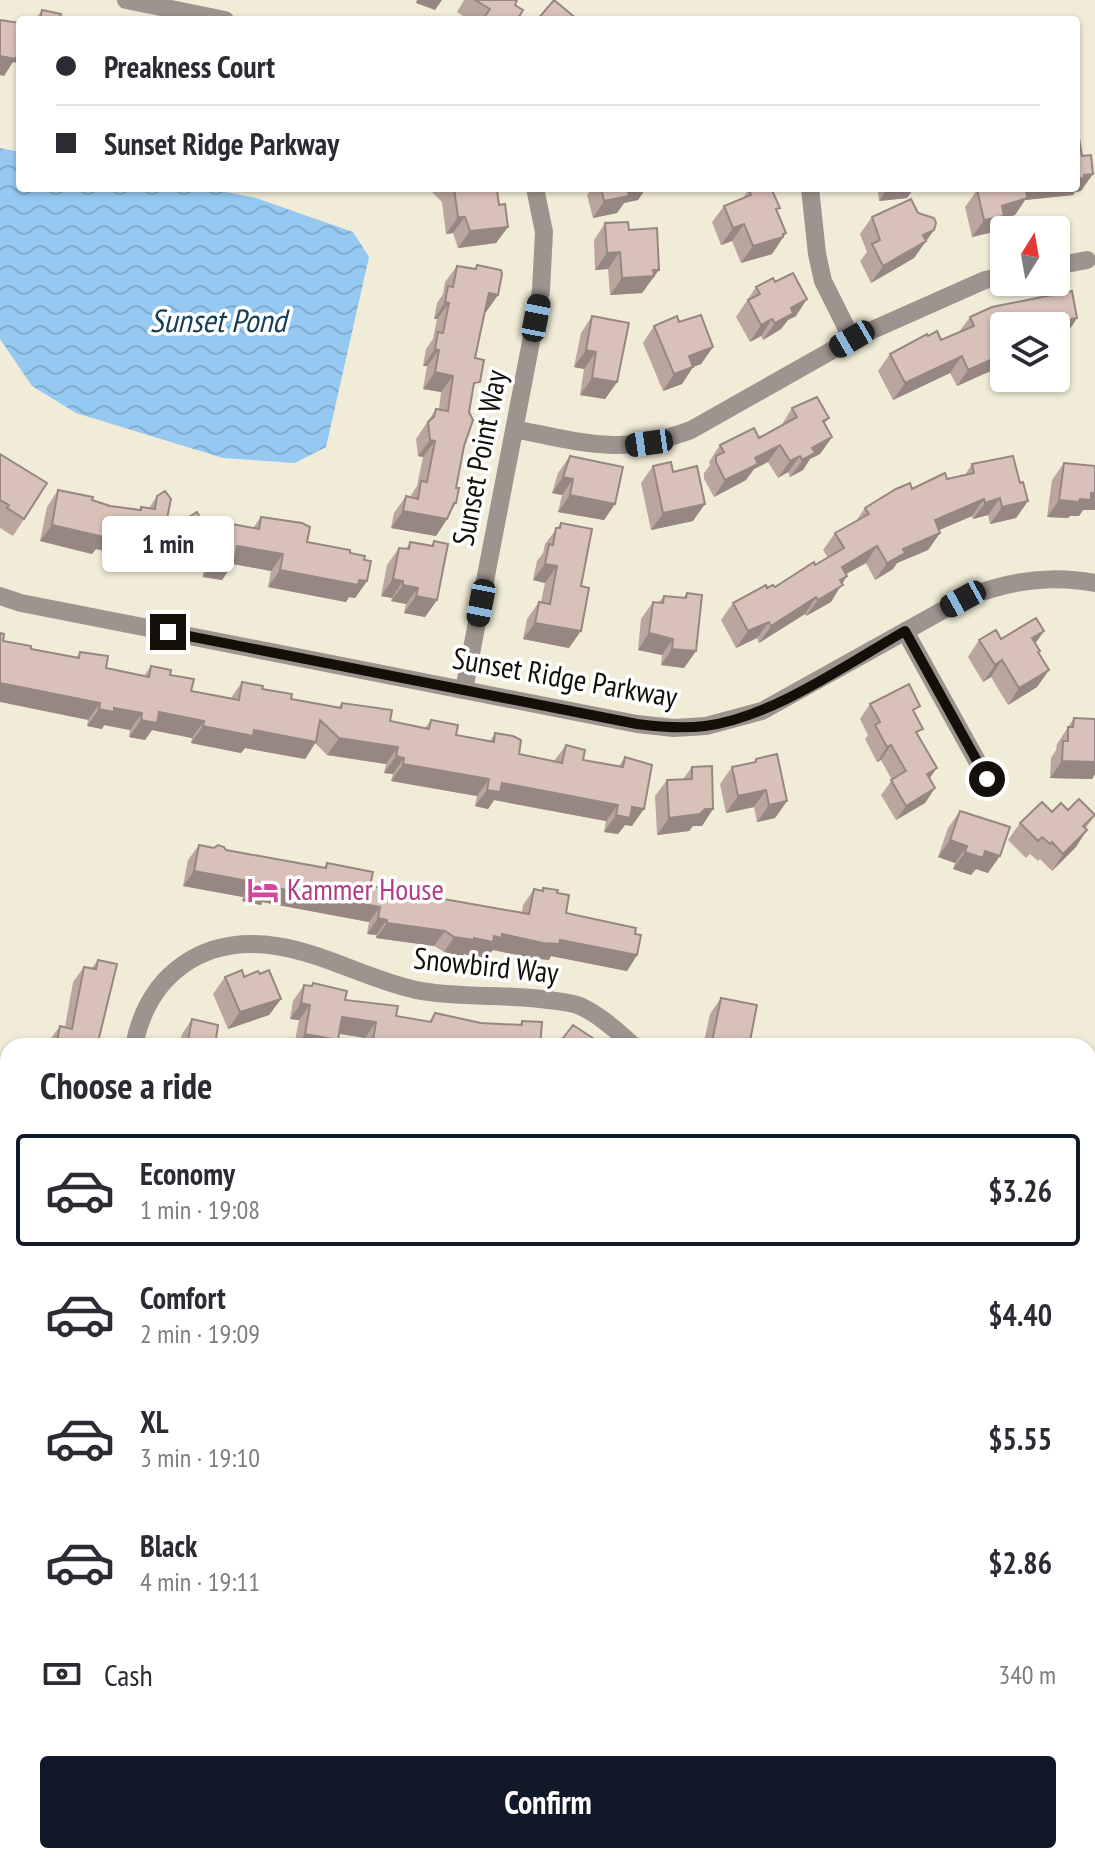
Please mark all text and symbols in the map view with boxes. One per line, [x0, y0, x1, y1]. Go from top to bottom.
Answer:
text: Preakness Court [104, 47, 275, 86]
text: Sunset Ridge Parkway [104, 124, 339, 163]
north arrow [990, 216, 1070, 296]
map controls [990, 216, 1070, 392]
car [520, 292, 552, 344]
water label: Sunset Pond [150, 299, 290, 341]
button: layers [990, 312, 1070, 392]
car [825, 317, 879, 361]
street label: Sunset Point Way [442, 366, 515, 549]
car [624, 428, 674, 458]
callout: 1 min [102, 516, 234, 572]
text: 1 min [142, 527, 194, 560]
car [465, 577, 497, 629]
car [936, 577, 990, 621]
route end [150, 614, 186, 650]
street label: Sunset Ridge Parkway [450, 638, 681, 716]
route start [969, 761, 1005, 797]
place label: Kammer House [287, 869, 444, 908]
hotel icon: Kammer House [246, 873, 280, 907]
street label: Snowbird Way [412, 938, 561, 992]
text: Choose a ride [40, 1062, 212, 1109]
icon: car [44, 1154, 116, 1226]
text: Economy [140, 1154, 235, 1193]
text: $3.26 [988, 1171, 1052, 1210]
text: 1 min · 19:08 [140, 1193, 260, 1226]
icon: car [44, 1278, 116, 1350]
text: Comfort [140, 1278, 226, 1317]
text: $4.40 [988, 1295, 1052, 1334]
text: 2 min · 19:09 [140, 1317, 260, 1350]
icon: car [44, 1402, 116, 1474]
text: XL [140, 1402, 169, 1441]
text: $5.55 [988, 1419, 1052, 1458]
text: 3 min · 19:10 [140, 1441, 260, 1474]
icon: car [44, 1526, 116, 1598]
text: Black [140, 1526, 197, 1565]
text: $2.86 [988, 1543, 1052, 1582]
text: 4 min · 19:11 [140, 1565, 260, 1598]
icon: cash [40, 1652, 84, 1696]
text: Cash [104, 1655, 153, 1694]
text: 340 m [998, 1658, 1056, 1691]
button: Confirm [40, 1756, 1056, 1848]

